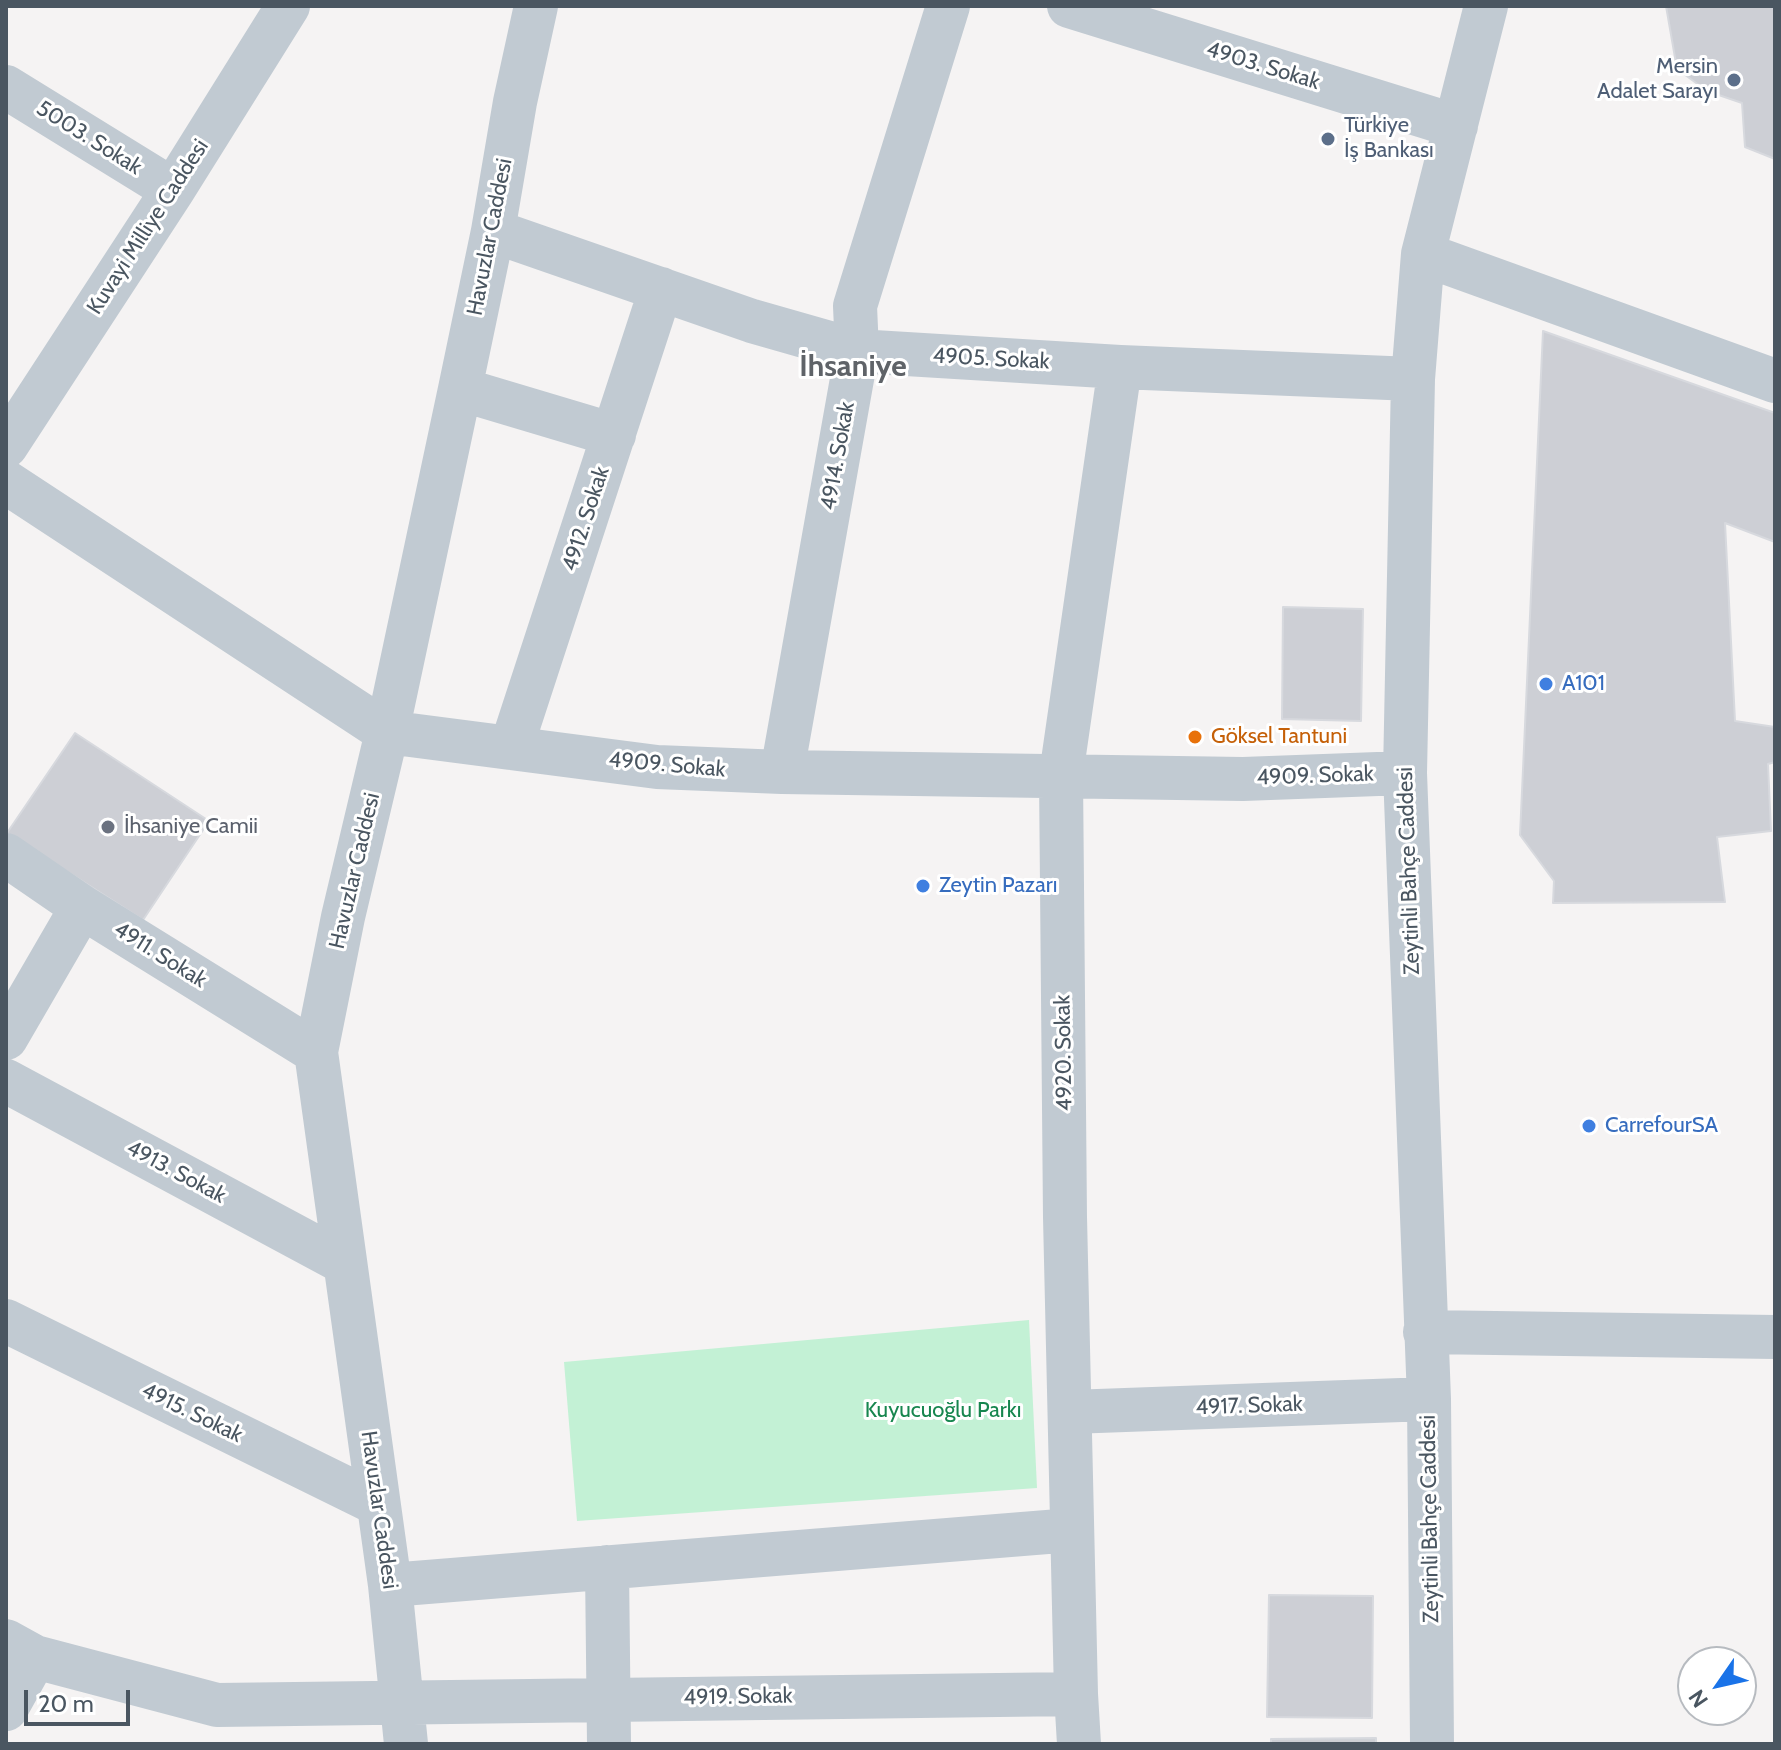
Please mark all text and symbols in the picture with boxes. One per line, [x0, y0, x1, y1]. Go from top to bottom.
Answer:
street label: 4903. Sokak [1203, 36, 1323, 96]
place label: Mersin Adalet Sarayı [1597, 54, 1718, 106]
marker: Mersin Adalet Sarayı [1725, 71, 1743, 89]
street label: 5003. Sokak [31, 95, 147, 181]
place label: Türkiye İş Bankası [1344, 113, 1434, 164]
marker: Türkiye İş Bankası [1319, 130, 1337, 148]
street label: Kuvayi Milliye Caddesi [82, 135, 214, 319]
street label: Havuzlar Caddesi [462, 156, 518, 318]
street label: 4905. Sokak [932, 343, 1050, 375]
district label: İhsaniye [799, 349, 907, 385]
street label: 4914. Sokak [816, 400, 860, 512]
street label: 4912. Sokak [557, 463, 615, 575]
place label: A101 [1562, 671, 1605, 697]
marker: A101 [1537, 675, 1555, 693]
place label: Göksel Tantuni [1211, 724, 1347, 750]
marker: Göksel Tantuni [1186, 728, 1204, 746]
street label: 4909. Sokak [607, 747, 727, 783]
street label: 4909. Sokak [1256, 761, 1374, 791]
street label: Zeytinli Bahçe Caddesi [1392, 767, 1426, 975]
street label: Havuzlar Caddesi [324, 790, 386, 952]
place label: İhsaniye Camii [124, 814, 258, 840]
marker: İhsaniye Camii [99, 818, 117, 836]
place label: Zeytin Pazarı [939, 873, 1057, 899]
marker: Zeytin Pazarı [914, 877, 932, 895]
street label: 4911. Sokak [109, 916, 211, 994]
street label: 4920. Sokak [1050, 995, 1078, 1111]
place label: CarrefourSA [1605, 1113, 1718, 1139]
marker: CarrefourSA [1580, 1117, 1598, 1135]
street label: 4913. Sokak [122, 1135, 230, 1209]
street label: 4915. Sokak [137, 1377, 247, 1449]
street label: 4917. Sokak [1195, 1391, 1303, 1421]
park label: Kuyucuoğlu Parkı [865, 1398, 1021, 1424]
street label: Zeytinli Bahçe Caddesi [1415, 1415, 1445, 1623]
street label: Havuzlar Caddesi [355, 1429, 403, 1591]
north arrow [1677, 1646, 1757, 1726]
scale bar [28, 1674, 134, 1724]
street label: 4919. Sokak [683, 1683, 793, 1711]
text: N [1683, 1685, 1714, 1713]
text: 20 m [38, 1689, 94, 1718]

